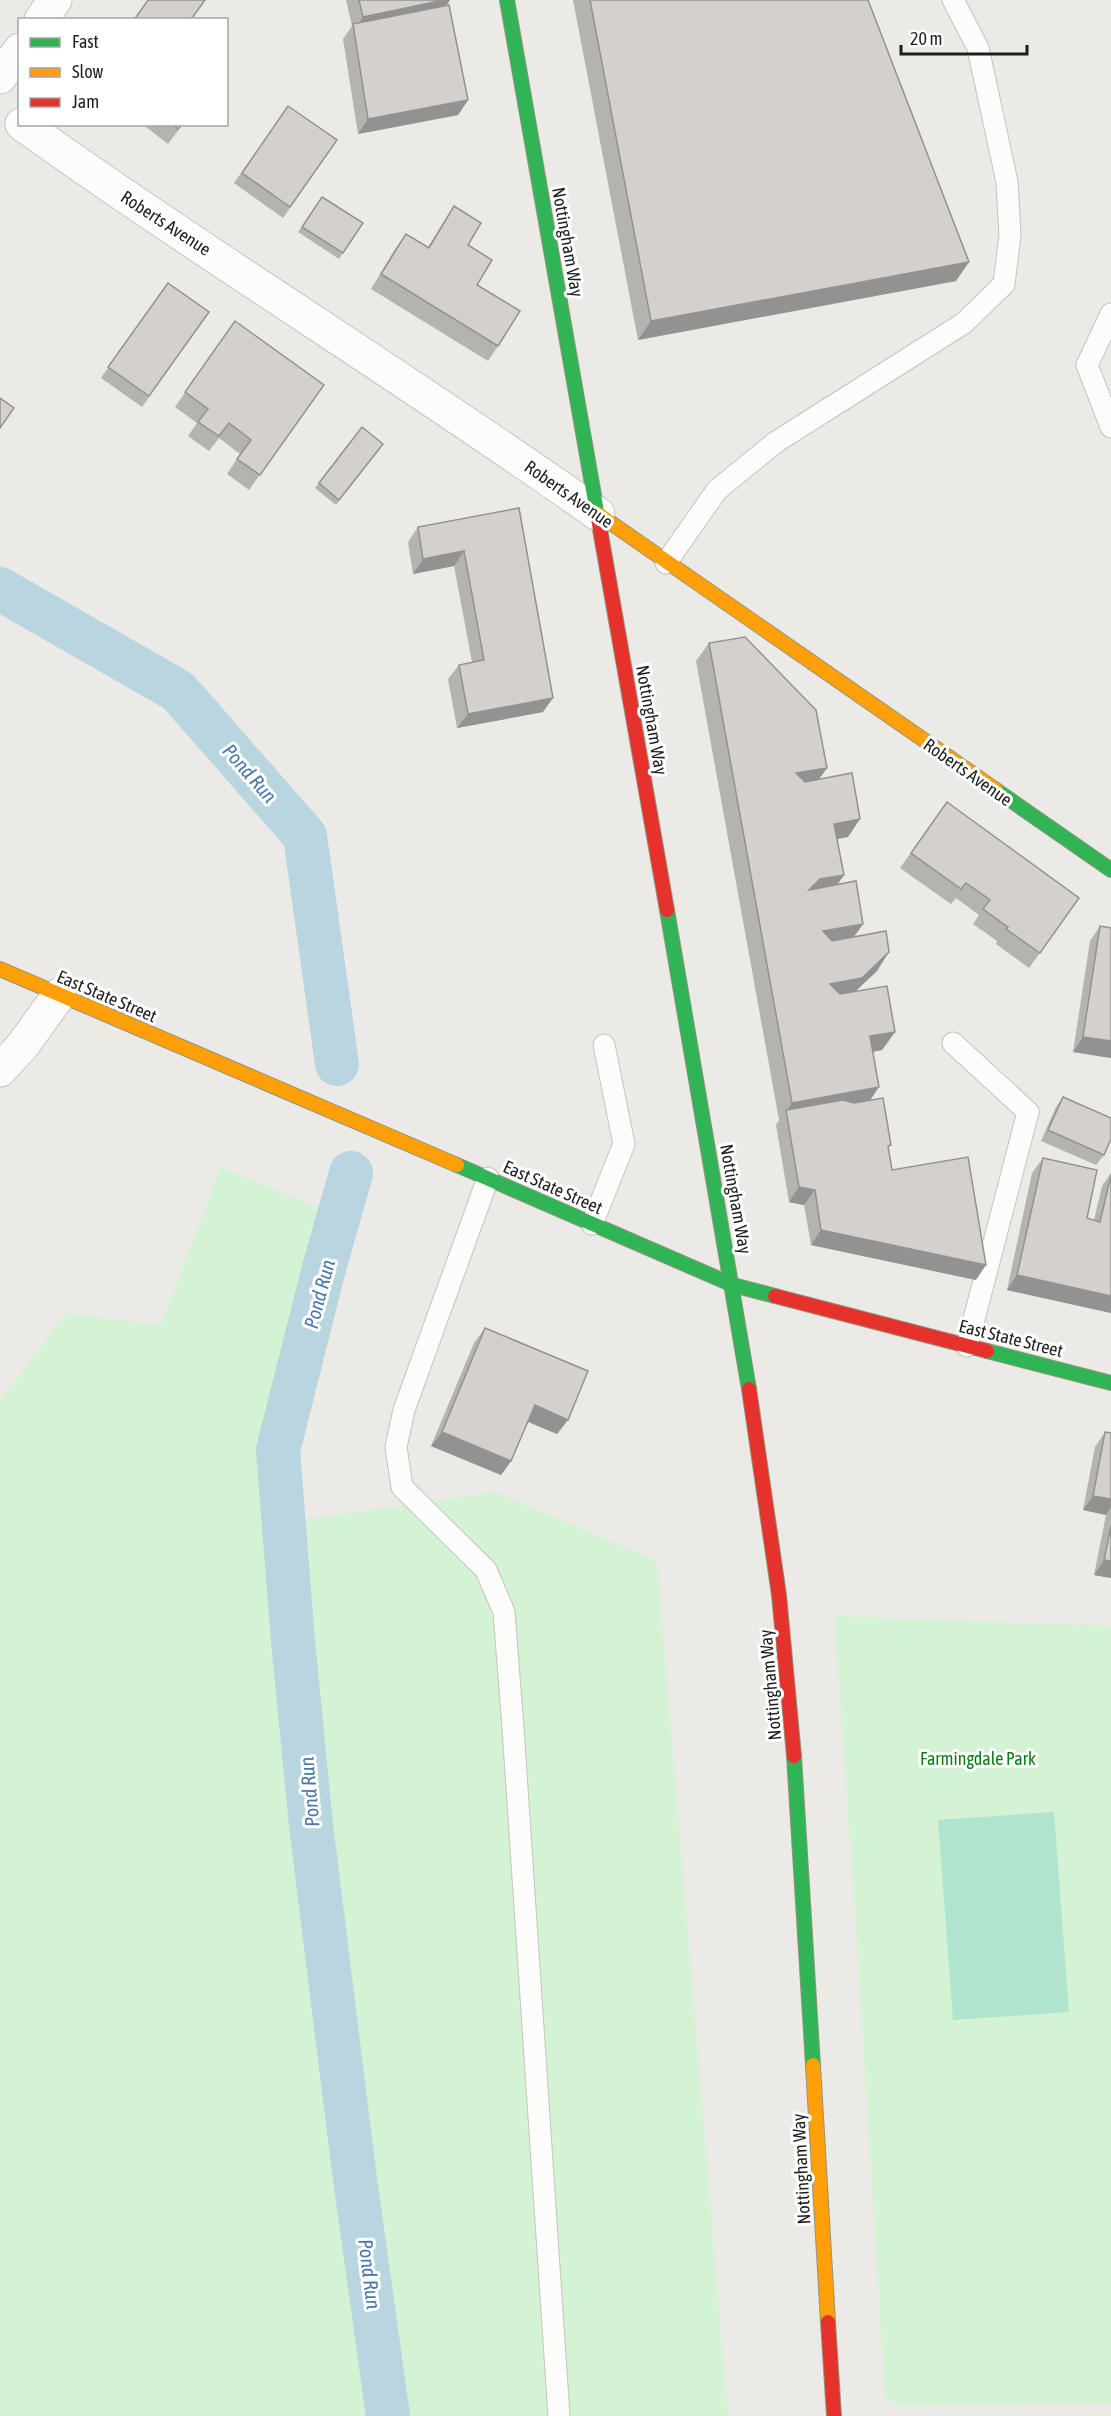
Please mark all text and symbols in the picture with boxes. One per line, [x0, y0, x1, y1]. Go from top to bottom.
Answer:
legend [18, 18, 228, 126]
scale bar [901, 18, 1027, 56]
text: 20 m [910, 28, 942, 49]
text: Fast [72, 31, 99, 52]
text: Slow [72, 61, 103, 82]
text: Jam [72, 91, 99, 112]
street label: Roberts Avenue [117, 186, 215, 260]
street label: Nottingham Way [548, 186, 588, 298]
street label: Roberts Avenue [521, 456, 617, 532]
street label: Nottingham Way [632, 664, 672, 776]
street label: Roberts Avenue [920, 734, 1016, 810]
water label: Pond Run [218, 739, 282, 807]
street label: East State Street [54, 966, 160, 1026]
street label: Nottingham Way [716, 1143, 756, 1255]
street label: East State Street [500, 1156, 606, 1218]
water label: Pond Run [299, 1257, 339, 1331]
street label: East State Street [957, 1315, 1065, 1361]
street label: Nottingham Way [755, 1629, 785, 1741]
park label: Farmingdale Park [920, 1748, 1036, 1769]
water label: Pond Run [294, 1756, 324, 1828]
street label: Nottingham Way [788, 2113, 814, 2225]
water label: Pond Run [354, 2238, 386, 2311]

